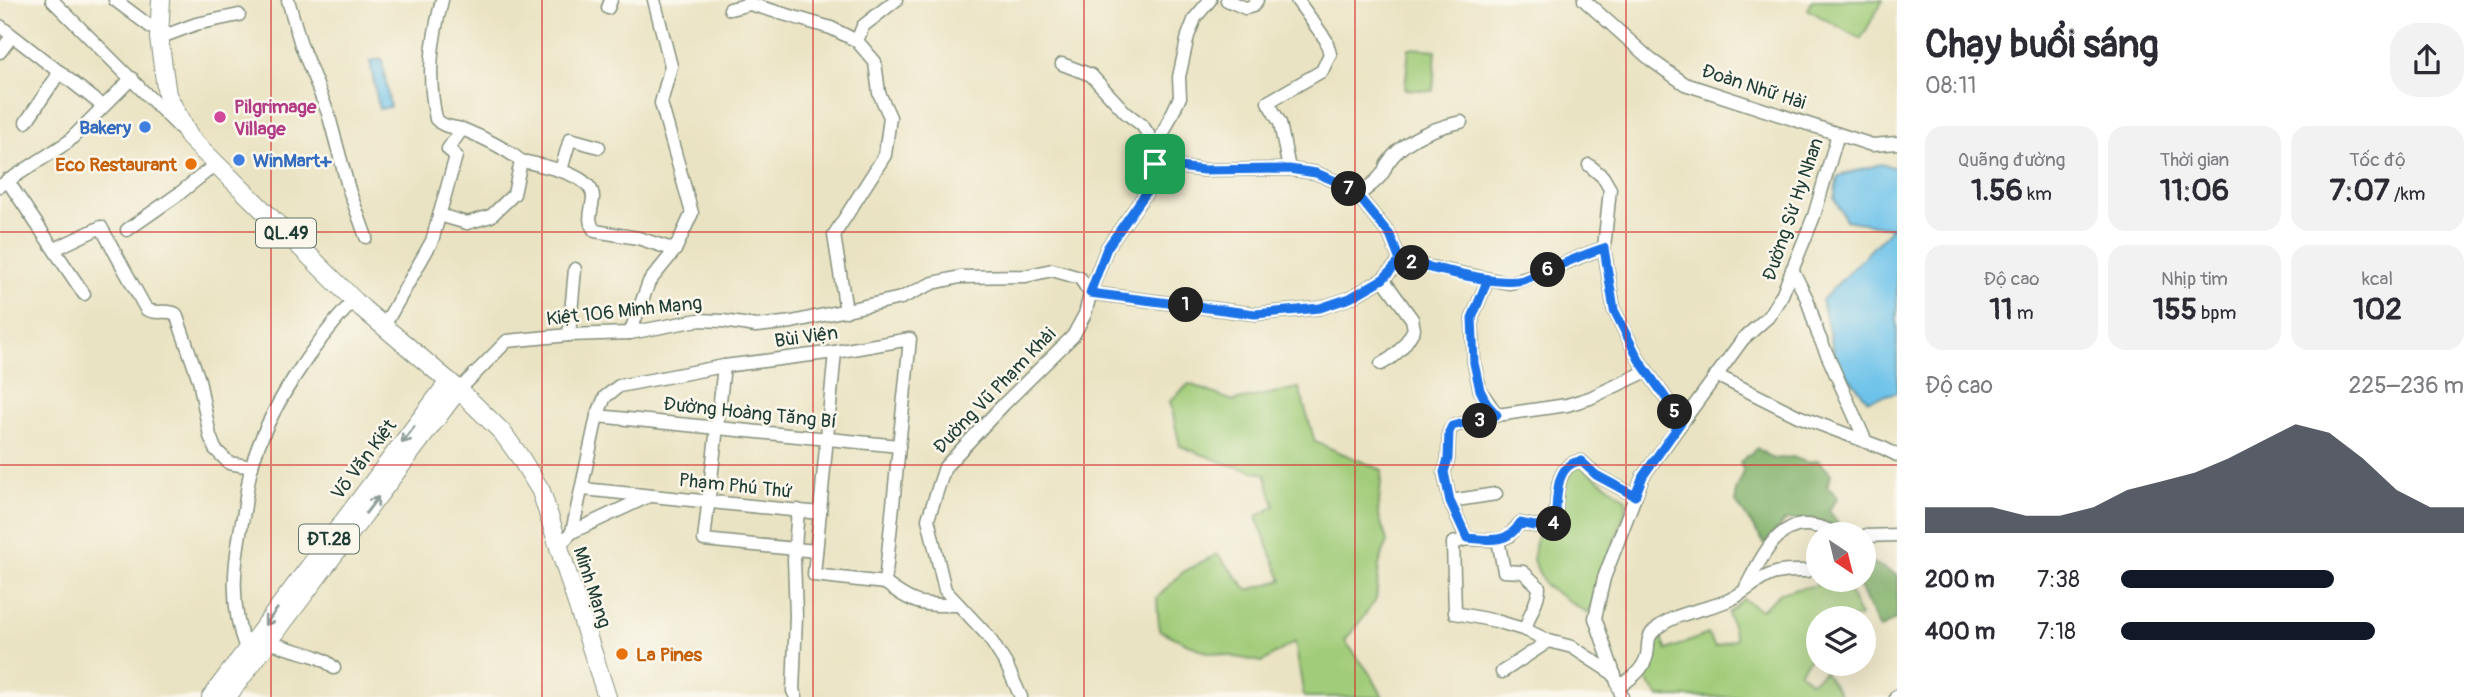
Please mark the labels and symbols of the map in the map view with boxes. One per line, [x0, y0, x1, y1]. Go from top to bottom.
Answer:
street label: Đoàn Nhữ Hài [1699, 59, 1809, 115]
place label: Pilgrimage Village [234, 95, 317, 141]
marker: Pilgrimage Village [212, 109, 228, 125]
place label: Bakery [79, 116, 132, 140]
marker: Bakery [137, 119, 153, 135]
pin [1125, 134, 1185, 194]
street label: Đường Sử Hy Nhan [1757, 135, 1829, 284]
place label: WinMart+ [253, 149, 332, 173]
marker: WinMart+ [231, 152, 247, 168]
place label: Eco Restaurant [55, 153, 178, 177]
marker: Eco Restaurant [183, 156, 199, 172]
pin: 7 [1332, 172, 1366, 206]
road number: QL.49 [256, 218, 316, 247]
pin: 2 [1394, 246, 1430, 280]
pin: 6 [1530, 252, 1566, 288]
pin: 1 [1168, 288, 1204, 322]
street label: Kiệt 106 Minh Mạng [545, 291, 703, 331]
street label: Bùi Viện [773, 321, 839, 353]
street label: Đường Vũ Phạm Khải [928, 322, 1061, 459]
street label: Đường Hoàng Tăng Bí [662, 392, 838, 434]
pin: 5 [1658, 394, 1692, 430]
pin: 3 [1462, 404, 1498, 438]
street label: Võ Văn Kiệt [326, 414, 402, 505]
one-way arrow [400, 425, 415, 444]
street label: Phạm Phú Thứ [678, 468, 794, 504]
one-way arrow [365, 497, 380, 515]
pin: 4 [1536, 506, 1572, 542]
north arrow [1806, 522, 1876, 592]
road number: ĐT.28 [299, 524, 359, 554]
street label: Minh Mạng [568, 544, 616, 631]
one-way arrow [263, 607, 278, 625]
place label: La Pines [636, 643, 702, 667]
marker: La Pines [614, 646, 630, 662]

